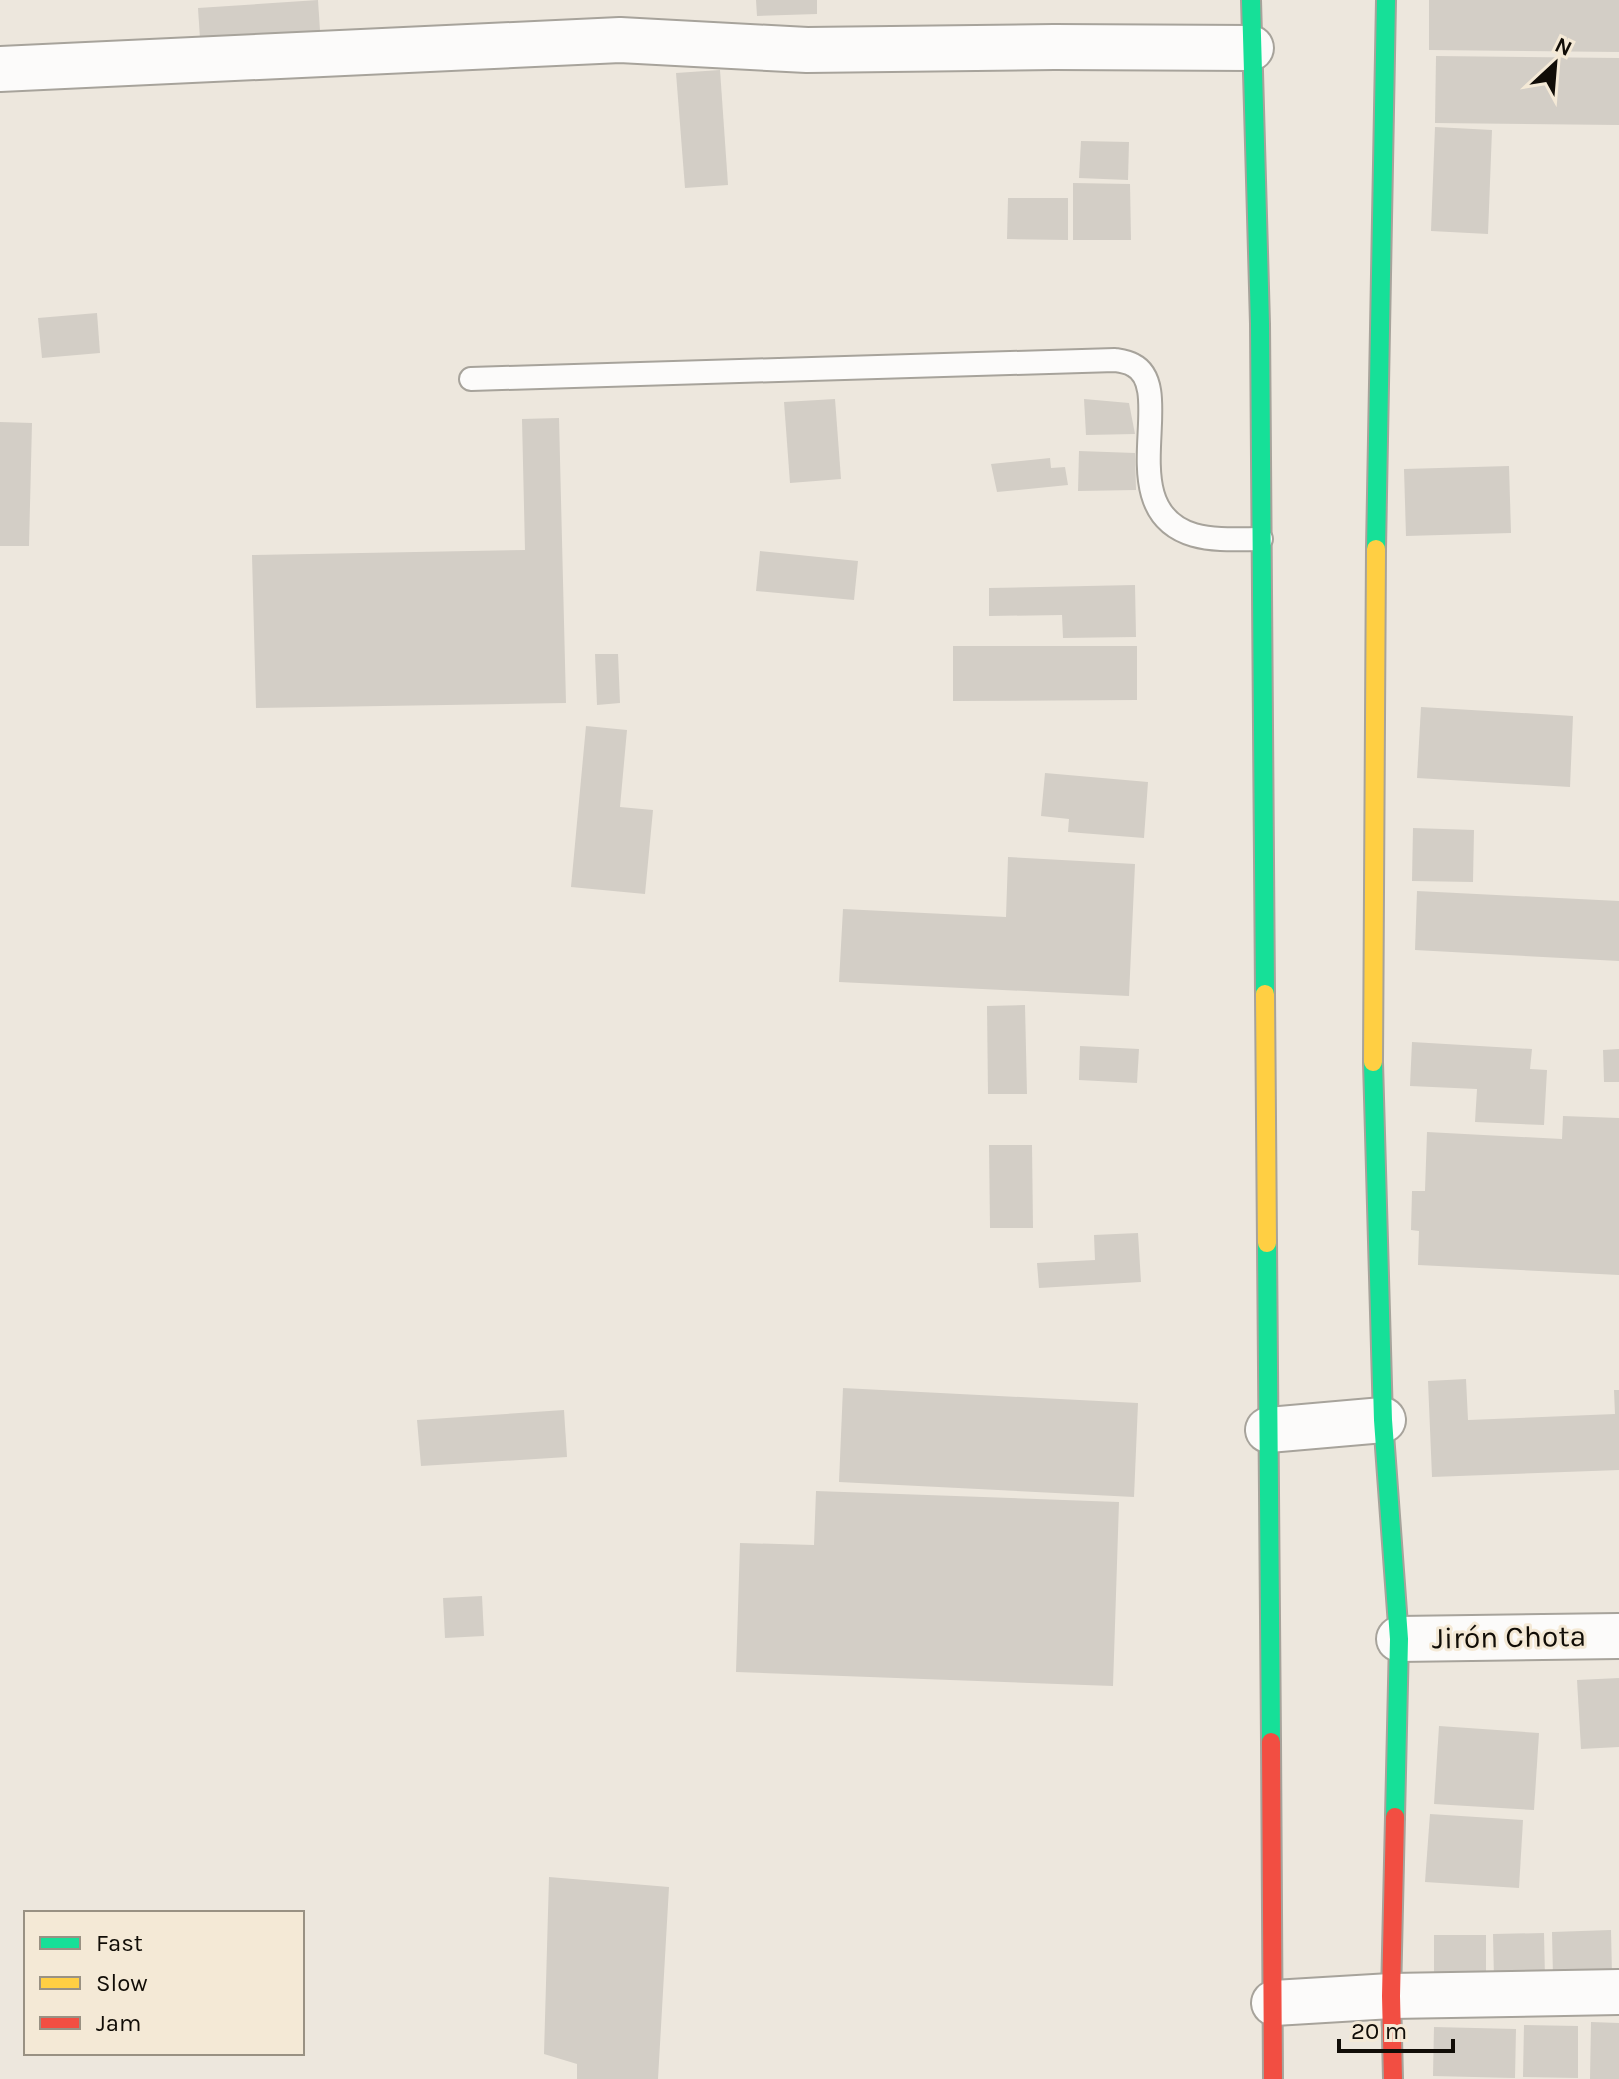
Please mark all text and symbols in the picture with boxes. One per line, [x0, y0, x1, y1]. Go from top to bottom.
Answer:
north arrow [1515, 24, 1595, 104]
text: N [1551, 32, 1576, 62]
street label: Jirón Chota [1432, 1618, 1586, 1656]
legend [24, 1911, 304, 2055]
text: Fast [96, 1929, 143, 1957]
text: Slow [96, 1969, 148, 1997]
scale bar [1339, 2003, 1453, 2053]
text: Jam [96, 2009, 141, 2037]
text: 20 m [1351, 2017, 1407, 2045]

